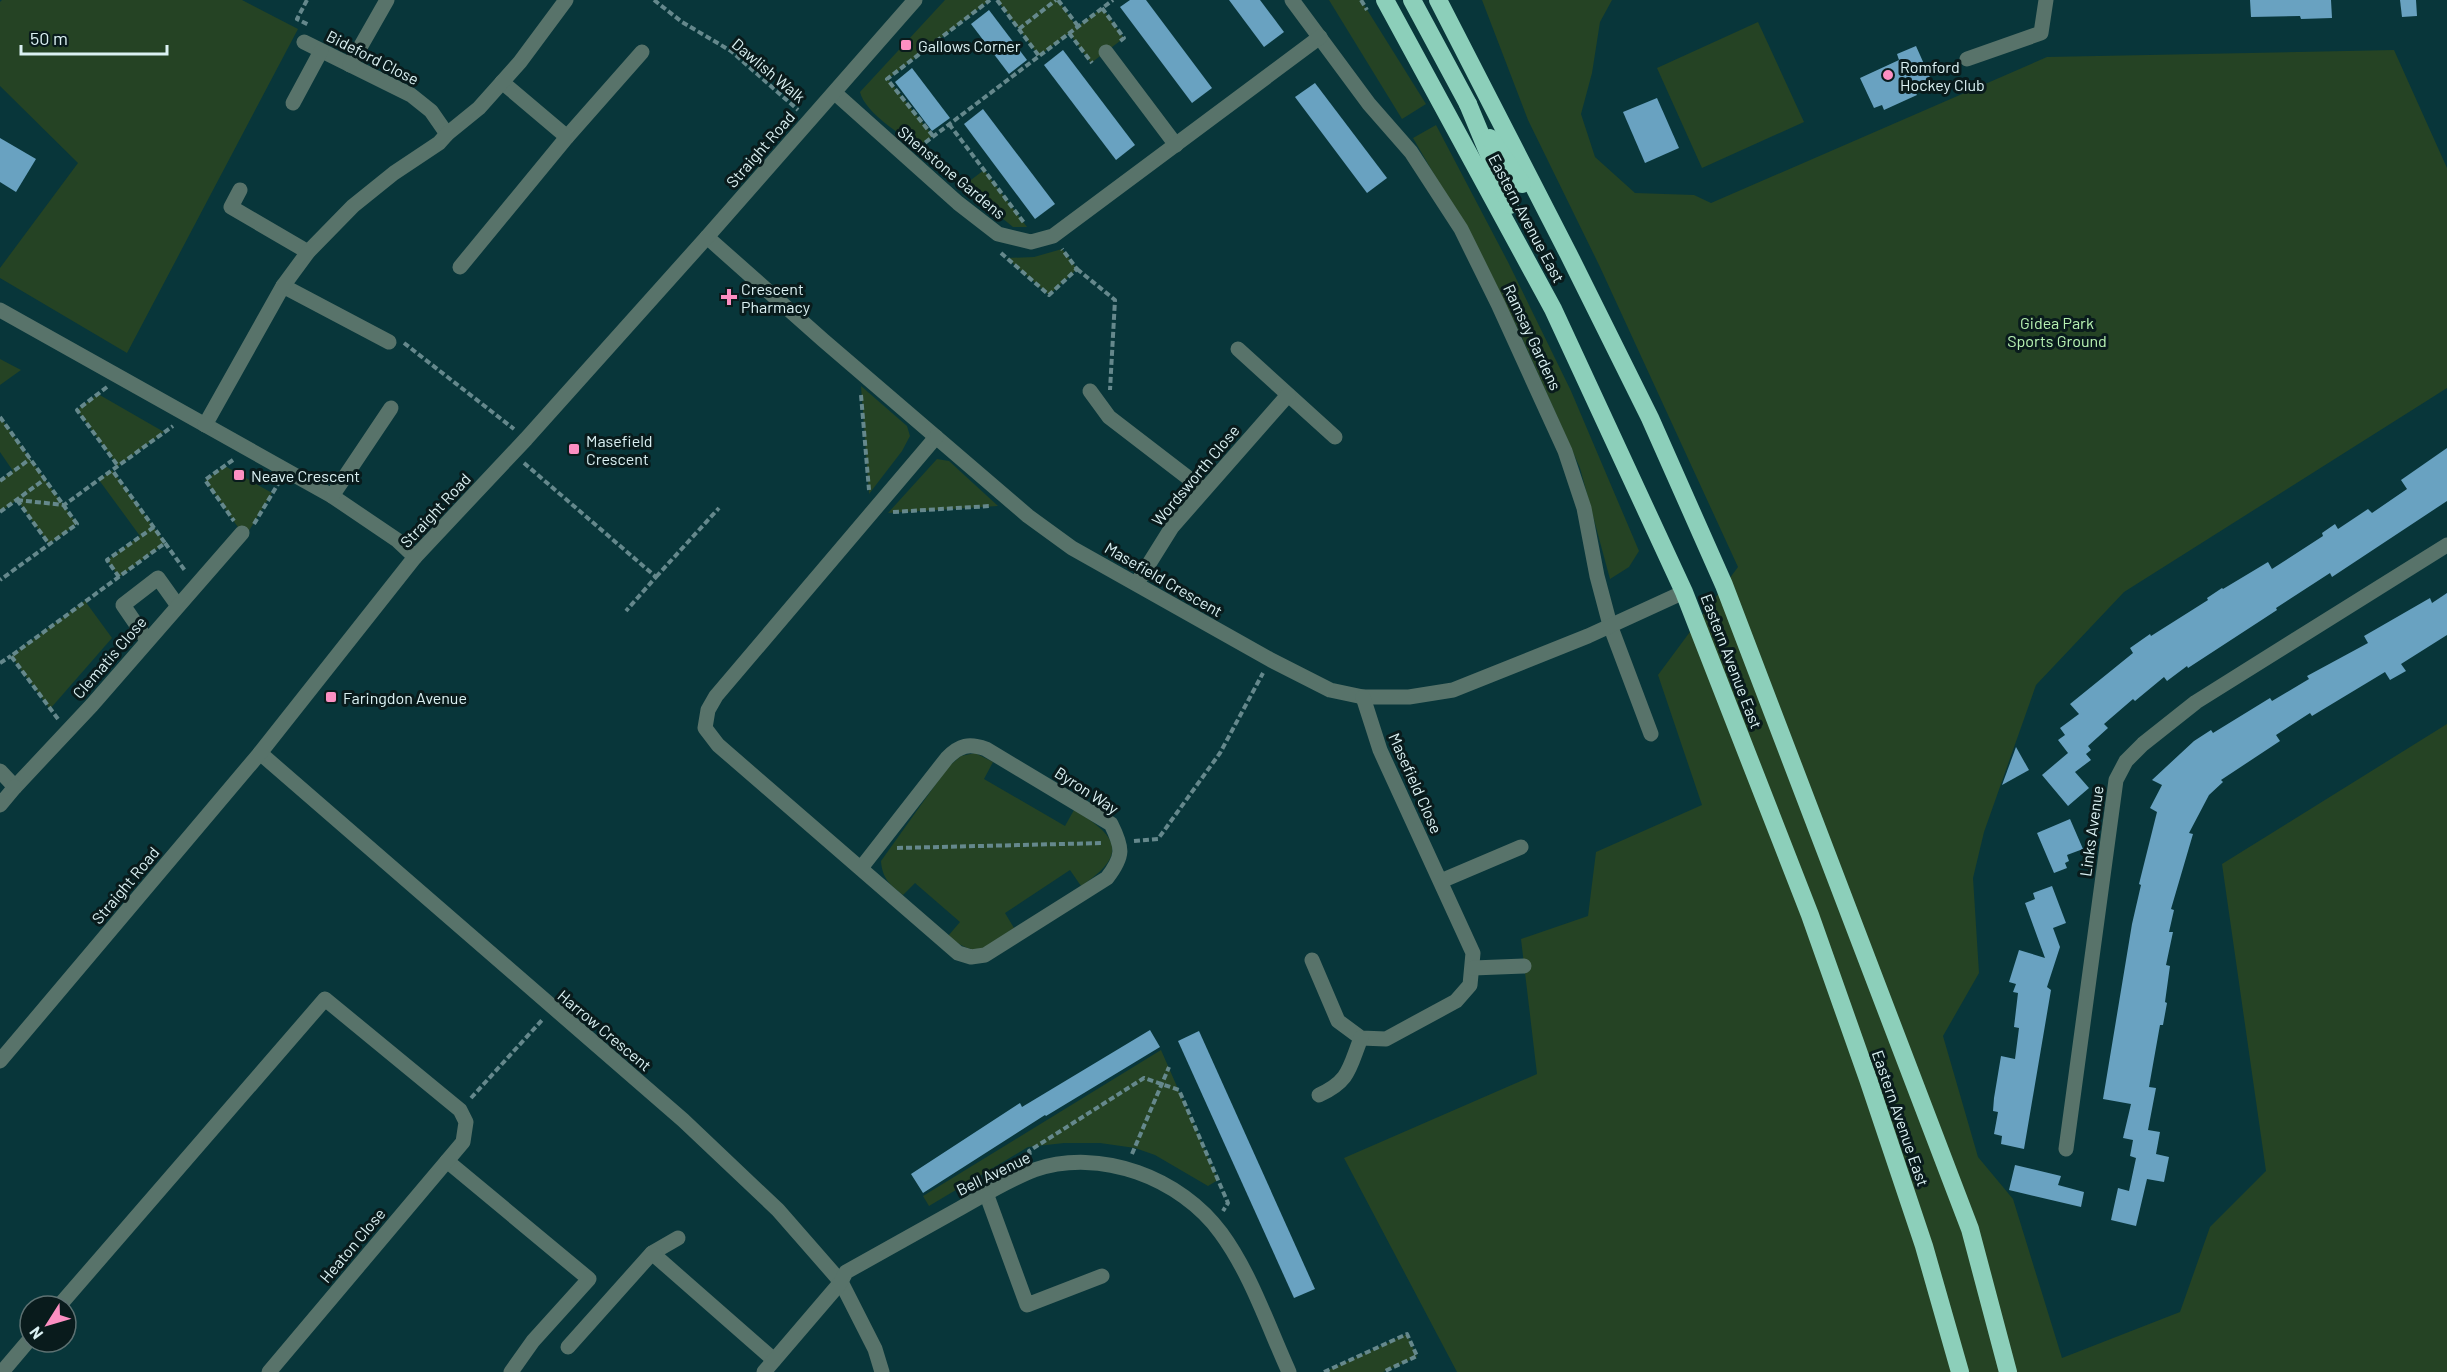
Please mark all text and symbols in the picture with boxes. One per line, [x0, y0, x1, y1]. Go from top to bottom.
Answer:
scale bar [21, 18, 166, 56]
street label: Bideford Close [324, 26, 422, 88]
text: 50 m [30, 27, 68, 49]
street label: Dawlish Walk [728, 34, 810, 106]
place label: Gallows Corner [918, 36, 1021, 55]
marker: Gallows Corner [899, 38, 913, 52]
place label: Romford Hockey Club [1900, 57, 1985, 94]
marker: Romford Hockey Club [1881, 68, 1895, 82]
street label: Straight Road [722, 107, 798, 191]
street label: Shenstone Gardens [894, 122, 1010, 222]
street label: Eastern Avenue East [1485, 151, 1569, 285]
place label: Crescent Pharmacy [741, 279, 811, 316]
street label: Ramsay Gardens [1500, 281, 1566, 393]
marker: Crescent Pharmacy [722, 290, 736, 304]
park label: Gidea Park Sports Ground [2007, 313, 2107, 350]
street label: Wordsworth Close [1147, 421, 1243, 529]
place label: Masefield Crescent [586, 431, 653, 468]
marker: Masefield Crescent [567, 442, 581, 456]
place label: Neave Crescent [251, 466, 360, 485]
marker: Neave Crescent [232, 468, 246, 482]
street label: Straight Road [396, 469, 474, 551]
street label: Masefield Crescent [1102, 538, 1226, 620]
street label: Eastern Avenue East [1698, 591, 1766, 731]
street label: Clematis Close [68, 612, 150, 702]
place label: Faringdon Avenue [343, 688, 467, 707]
marker: Faringdon Avenue [324, 690, 338, 704]
street label: Masefield Close [1385, 730, 1447, 836]
street label: Byron Way [1051, 762, 1123, 818]
street label: Links Avenue [2075, 784, 2107, 878]
street label: Straight Road [87, 843, 163, 927]
street label: Harrow Crescent [554, 985, 656, 1075]
street label: Eastern Avenue East [1869, 1047, 1933, 1189]
street label: Bell Avenue [953, 1147, 1033, 1199]
street label: Heaton Close [315, 1204, 389, 1286]
north arrow [18, 1294, 78, 1354]
text: N [25, 1323, 46, 1343]

